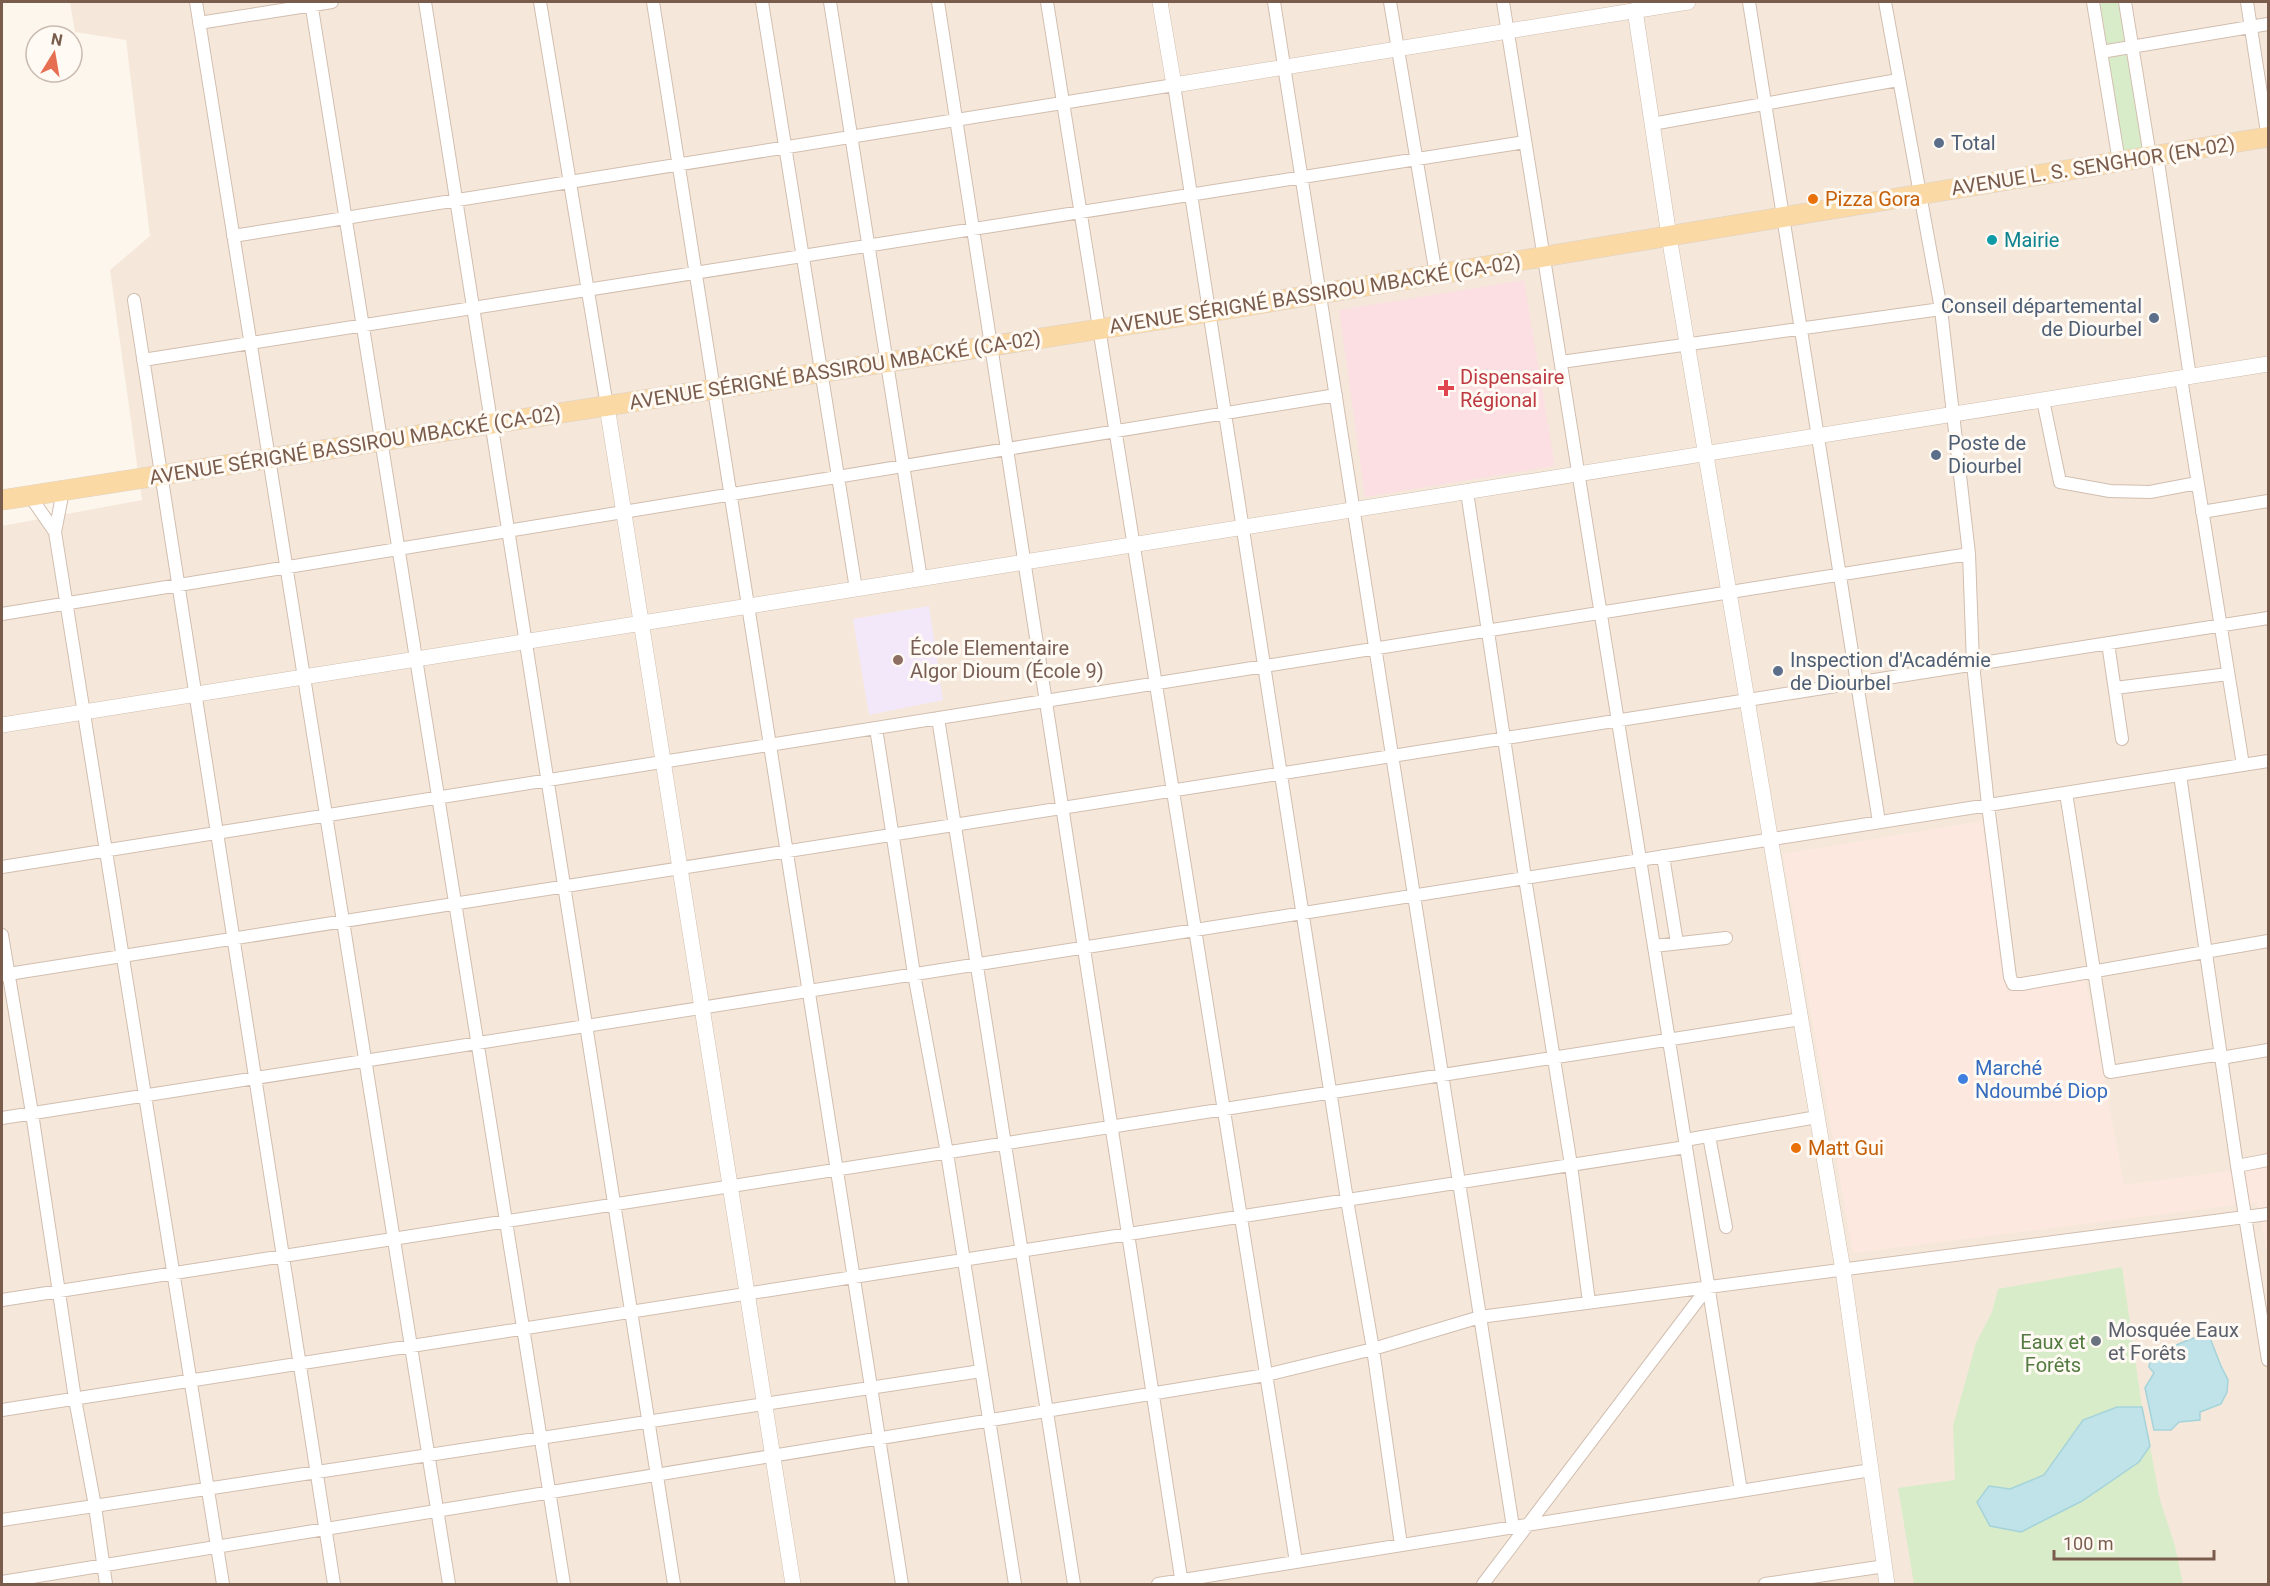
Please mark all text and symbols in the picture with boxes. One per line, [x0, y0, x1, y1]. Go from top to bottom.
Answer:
north arrow [24, 24, 84, 84]
text: N [49, 29, 64, 50]
place label: Total [1951, 131, 1996, 155]
street label: AVENUE L. S. SENGHOR (EN-02) [1949, 132, 2237, 200]
marker: Total [1932, 136, 1946, 150]
place label: Pizza Gora [1825, 187, 1920, 211]
marker: Pizza Gora [1806, 192, 1820, 206]
place label: Mairie [2004, 228, 2059, 252]
marker: Mairie [1985, 233, 1999, 247]
street label: AVENUE SÉRIGNÉ BASSIROU MBACKÉ (CA-02) [1107, 250, 1523, 338]
place label: Conseil départemental de Diourbel [1941, 294, 2142, 341]
marker: Conseil départemental de Diourbel [2147, 311, 2161, 325]
street label: AVENUE SÉRIGNÉ BASSIROU MBACKÉ (CA-02) [627, 326, 1043, 414]
place label: Dispensaire Régional [1460, 365, 1564, 412]
marker: Dispensaire Régional [1437, 379, 1455, 397]
street label: AVENUE SÉRIGNÉ BASSIROU MBACKÉ (CA-02) [147, 401, 563, 489]
place label: Poste de Diourbel [1948, 431, 2026, 478]
marker: Poste de Diourbel [1929, 448, 1943, 462]
place label: École Elementaire Algor Dioum (École 9) [910, 636, 1104, 683]
place label: Inspection d'Académie de Diourbel [1790, 648, 1991, 695]
marker: École Elementaire Algor Dioum (École 9) [891, 653, 905, 667]
marker: Inspection d'Académie de Diourbel [1771, 664, 1785, 678]
place label: Marché Ndoumbé Diop [1975, 1056, 2108, 1103]
marker: Marché Ndoumbé Diop [1956, 1072, 1970, 1086]
place label: Matt Gui [1808, 1136, 1884, 1160]
marker: Matt Gui [1789, 1141, 1803, 1155]
place label: Mosquée Eaux et Forêts [2108, 1318, 2239, 1365]
park label: Eaux et Forêts [2020, 1330, 2086, 1377]
marker: Mosquée Eaux et Forêts [2089, 1334, 2103, 1348]
scale bar [2054, 1523, 2214, 1561]
text: 100 m [2063, 1533, 2114, 1554]

